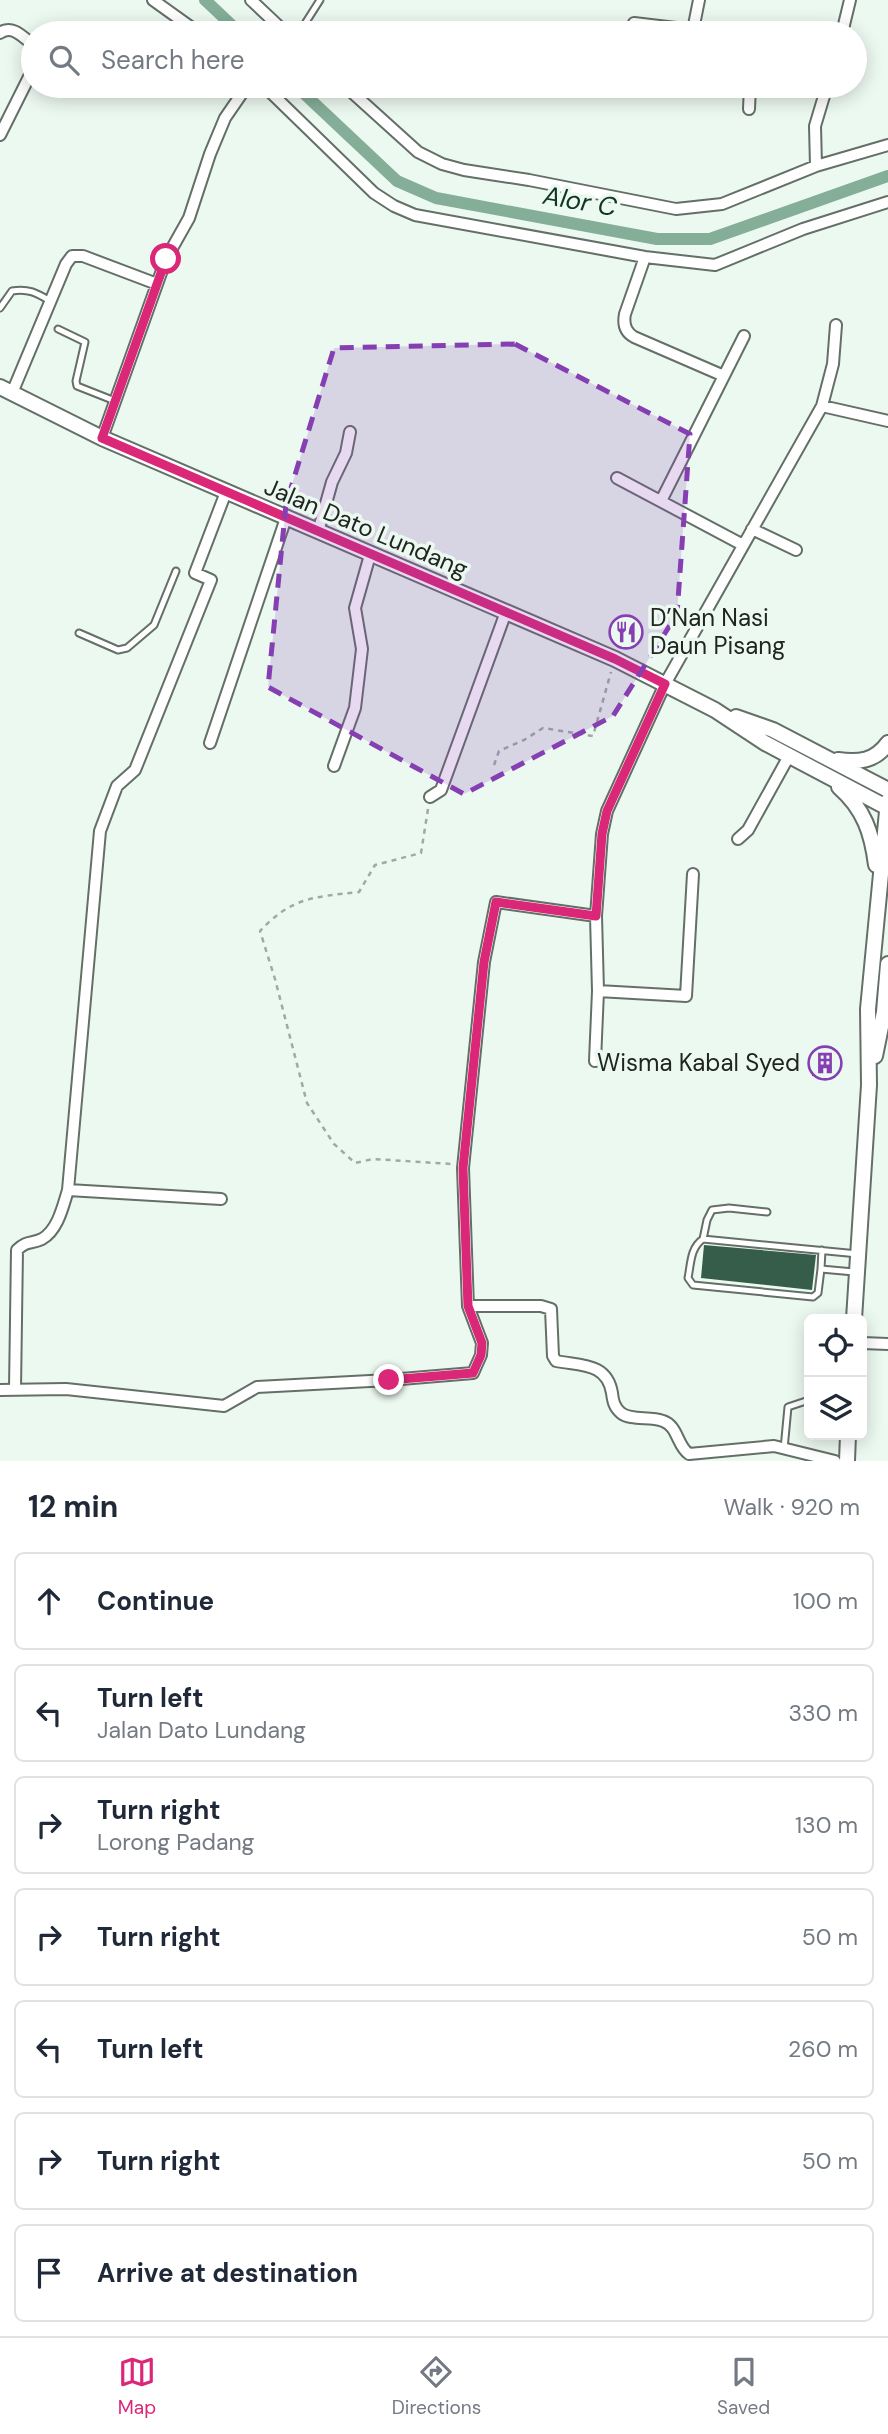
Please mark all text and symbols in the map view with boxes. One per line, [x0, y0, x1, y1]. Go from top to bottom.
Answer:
search box [21, 21, 867, 98]
icon: search [45, 41, 83, 79]
text: Search here [101, 43, 244, 77]
water label: Alor C [539, 178, 620, 224]
route start [150, 243, 181, 274]
street label: Jalan Dato Lundang [260, 471, 473, 584]
place label: D’Nan Nasi Daun Pisang [650, 602, 785, 661]
restaurant icon: D’Nan Nasi Daun Pisang [607, 613, 645, 651]
building icon: Wisma Kabal Syed [806, 1044, 844, 1082]
place label: Wisma Kabal Syed [597, 1047, 800, 1078]
map controls [804, 1314, 867, 1440]
button: locate [804, 1314, 867, 1377]
route end [373, 1364, 404, 1395]
button: layers [804, 1377, 867, 1440]
text: 12 min [28, 1487, 118, 1526]
text: Walk · 920 m [723, 1492, 860, 1522]
icon: ahead [30, 1582, 68, 1620]
text: Continue [97, 1584, 214, 1618]
text: 100 m [793, 1586, 858, 1616]
text: Turn left [97, 1681, 204, 1715]
icon: left [30, 1694, 68, 1732]
text: 330 m [788, 1698, 858, 1728]
text: Jalan Dato Lundang [97, 1715, 306, 1745]
text: Turn right [97, 1793, 221, 1827]
icon: right [30, 1806, 68, 1844]
text: 130 m [795, 1810, 858, 1840]
text: Lorong Padang [97, 1827, 254, 1857]
icon: right [30, 1918, 68, 1956]
text: Turn right [97, 1920, 221, 1954]
text: 50 m [802, 1922, 858, 1952]
icon: left [30, 2030, 68, 2068]
text: Turn left [97, 2032, 204, 2066]
text: 260 m [788, 2034, 858, 2064]
icon: right [30, 2142, 68, 2180]
text: Turn right [97, 2144, 221, 2178]
text: 50 m [802, 2146, 858, 2176]
icon: arrive [30, 2254, 68, 2292]
text: Arrive at destination [97, 2256, 358, 2290]
tab: Map [118, 2353, 156, 2420]
tab: Directions [392, 2353, 481, 2420]
tab: Saved [717, 2353, 770, 2420]

